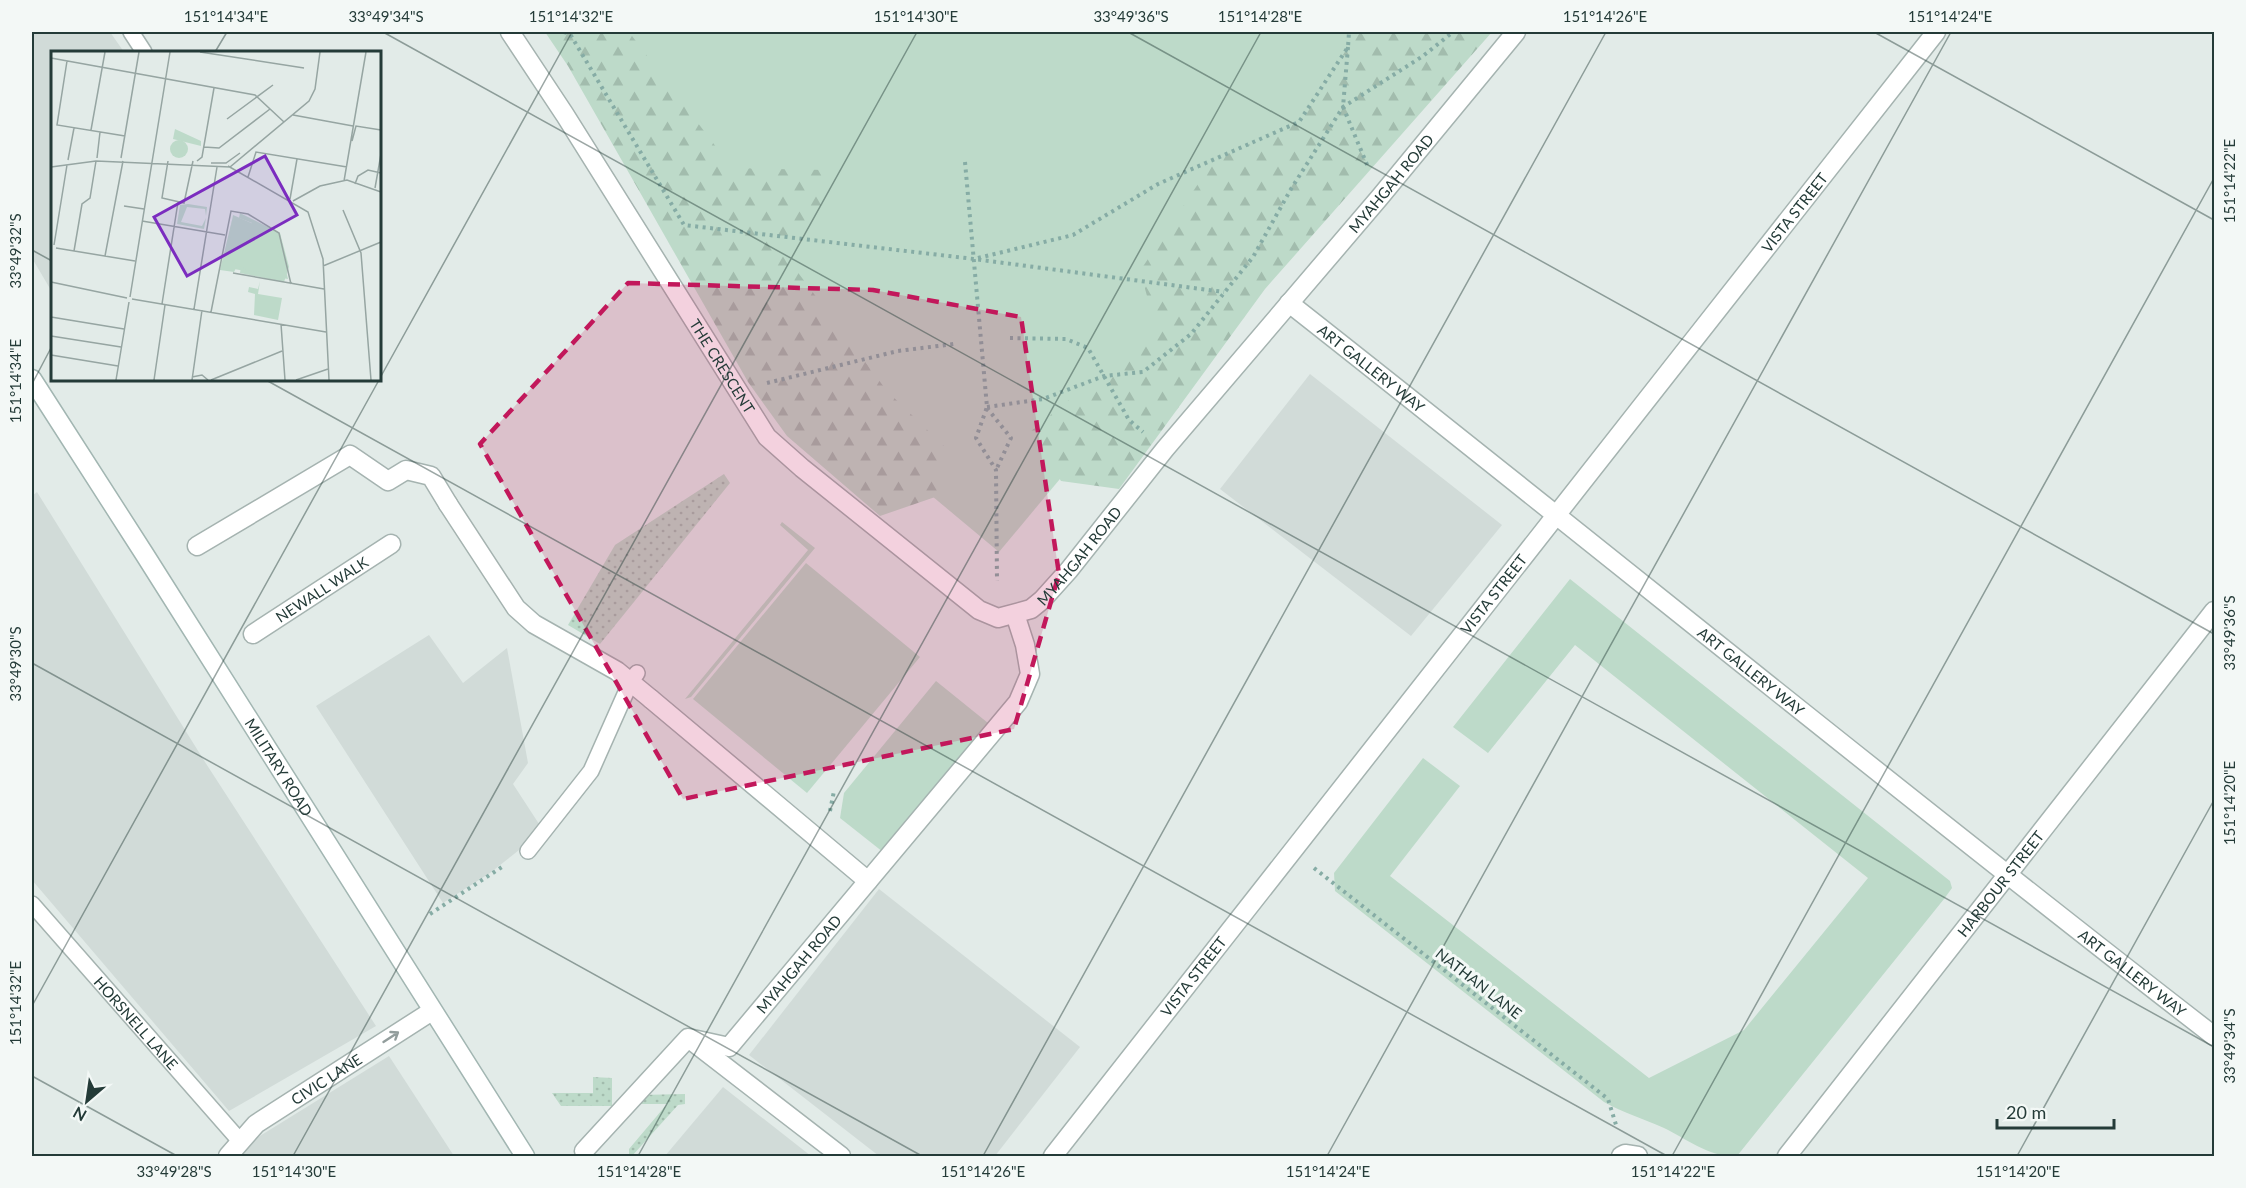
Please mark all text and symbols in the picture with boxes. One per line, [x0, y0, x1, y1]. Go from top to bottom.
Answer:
text: 151°14'34"E [184, 7, 268, 25]
text: 33°49'34"S [348, 7, 424, 25]
text: 151°14'32"E [529, 7, 613, 25]
text: 151°14'30"E [874, 7, 958, 25]
text: 33°49'36"S [1093, 7, 1169, 25]
text: 151°14'28"E [1218, 7, 1302, 25]
text: 151°14'26"E [1563, 7, 1647, 25]
text: 151°14'24"E [1908, 7, 1992, 25]
inset map [51, 51, 381, 381]
street label: MYAHGAH ROAD [1345, 130, 1437, 236]
text: 151°14'22"E [2220, 139, 2238, 223]
street label: VISTA STREET [1757, 169, 1831, 256]
text: 33°49'32"S [6, 213, 24, 289]
street label: THE CRESCENT [686, 316, 759, 417]
street label: ART GALLERY WAY [1314, 320, 1429, 416]
text: 151°14'34"E [6, 339, 24, 423]
street label: MYAHGAH ROAD [1033, 503, 1125, 609]
street label: VISTA STREET [1457, 550, 1530, 637]
street label: NEWALL WALK [272, 553, 371, 626]
text: 33°49'36"S [2220, 595, 2238, 671]
street label: ART GALLERY WAY [1694, 623, 1809, 720]
text: 33°49'30"S [6, 626, 24, 702]
street label: MILITARY ROAD [241, 715, 317, 819]
text: 151°14'20"E [2220, 761, 2238, 845]
street label: HARBOUR STREET [1953, 827, 2048, 940]
street label: MYAHGAH ROAD [752, 911, 845, 1017]
street label: ART GALLERY WAY [2075, 925, 2190, 1021]
street label: VISTA STREET [1156, 933, 1230, 1020]
street label: NATHAN LANE [1432, 944, 1526, 1022]
text: 151°14'32"E [6, 961, 24, 1045]
street label: HORSNELL LANE [91, 972, 182, 1073]
text: 33°49'34"S [2220, 1008, 2238, 1084]
one-way arrow [383, 1031, 400, 1044]
street label: CIVIC LANE [288, 1050, 365, 1108]
north arrow [57, 1071, 117, 1131]
scale bar [1997, 1092, 2114, 1130]
text: 20 m [2006, 1101, 2046, 1123]
text: N [69, 1103, 89, 1126]
text: 33°49'28"S [136, 1162, 212, 1180]
text: 151°14'30"E [252, 1162, 336, 1180]
text: 151°14'28"E [597, 1162, 681, 1180]
text: 151°14'26"E [941, 1162, 1025, 1180]
text: 151°14'24"E [1286, 1162, 1370, 1180]
text: 151°14'22"E [1631, 1162, 1715, 1180]
text: 151°14'20"E [1976, 1162, 2060, 1180]

